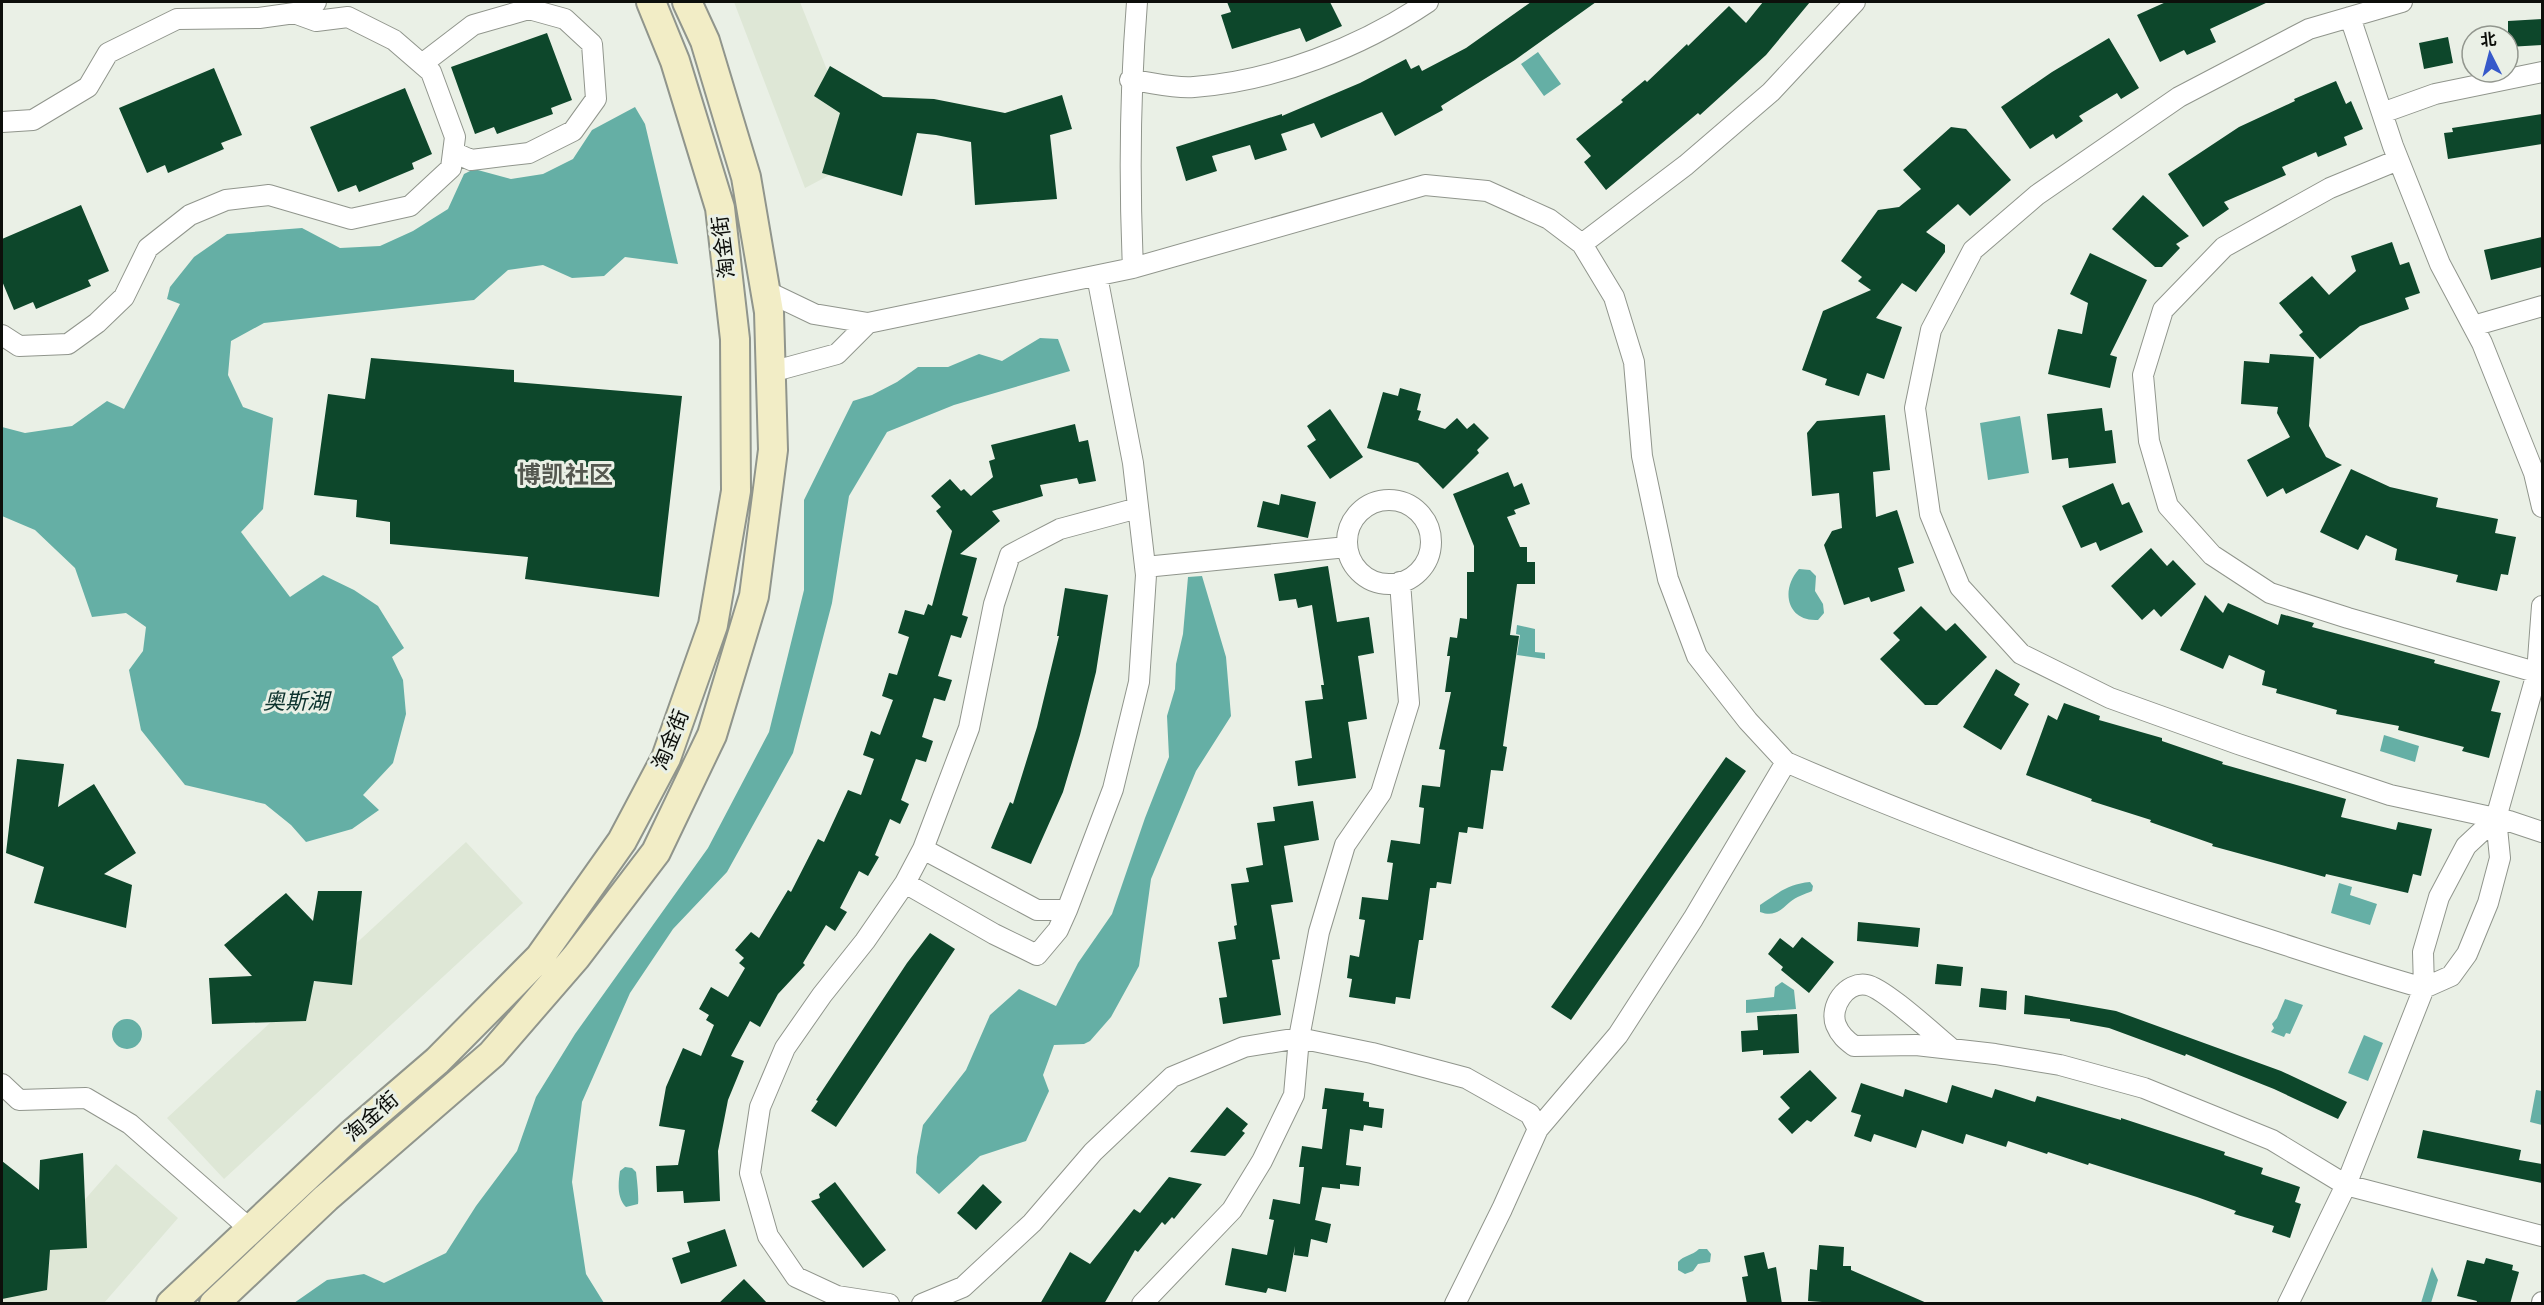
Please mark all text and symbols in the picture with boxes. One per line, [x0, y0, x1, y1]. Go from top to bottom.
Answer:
north arrow [2460, 24, 2520, 84]
text: 北 [2480, 30, 2498, 51]
street label: 淘金街 [708, 214, 740, 280]
district label: 博凯社区 [517, 461, 613, 490]
water label: 奥斯湖 [263, 689, 332, 716]
street label: 淘金街 [648, 706, 694, 774]
street label: 淘金街 [340, 1087, 404, 1147]

